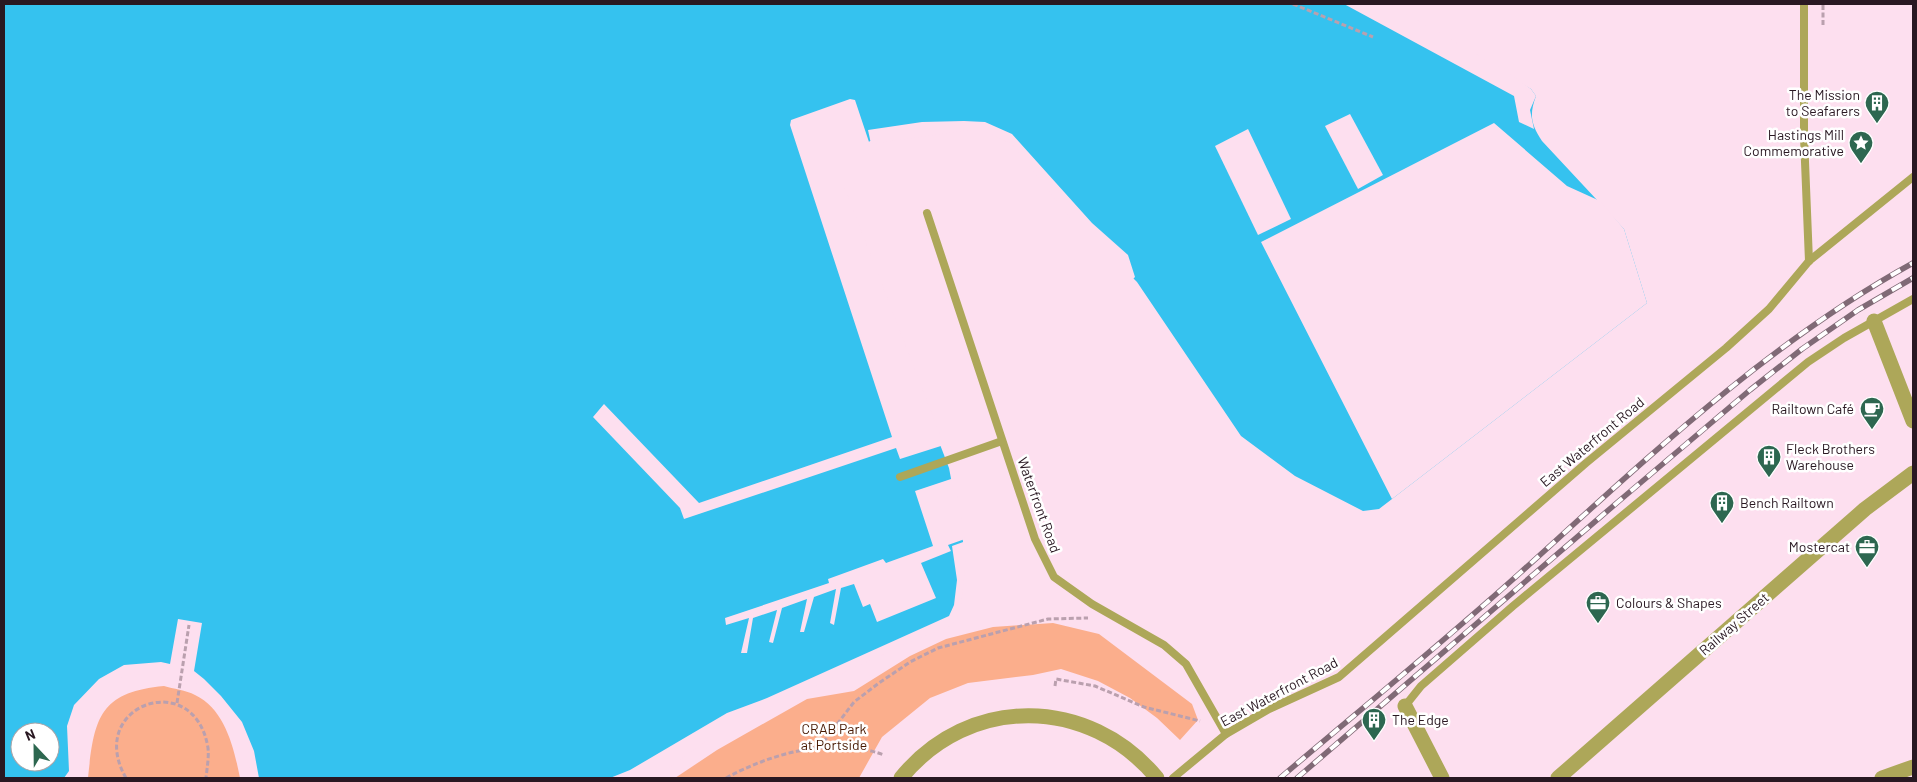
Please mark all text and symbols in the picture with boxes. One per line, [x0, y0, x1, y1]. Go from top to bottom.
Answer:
place label: The Mission to Seafarers [1786, 86, 1860, 119]
building icon: The Mission to Seafarers [1864, 90, 1890, 124]
place label: Hastings Mill Commemorative [1744, 126, 1844, 159]
place icon: Hastings Mill Commemorative [1848, 130, 1874, 164]
street label: East Waterfront Road [1536, 393, 1647, 490]
cafe icon: Railtown Café [1859, 396, 1885, 430]
place label: Railtown Café [1772, 400, 1854, 417]
place label: Fleck Brothers Warehouse [1786, 440, 1875, 473]
building icon: Fleck Brothers Warehouse [1756, 444, 1782, 478]
street label: Waterfront Road [1014, 455, 1065, 555]
building icon: Bench Railtown [1709, 490, 1735, 524]
place label: Bench Railtown [1740, 494, 1834, 511]
office icon: Mostercat [1854, 534, 1880, 568]
place label: Mostercat [1789, 538, 1850, 555]
street label: Railway Street [1695, 589, 1772, 659]
office icon: Colours & Shapes [1585, 590, 1611, 624]
place label: Colours & Shapes [1616, 594, 1722, 611]
street label: East Waterfront Road [1217, 653, 1340, 730]
building icon: The Edge [1361, 707, 1387, 741]
place label: The Edge [1392, 711, 1449, 728]
park label: CRAB Park at Portside [801, 720, 867, 753]
north arrow [10, 722, 60, 772]
text: N [22, 725, 37, 744]

